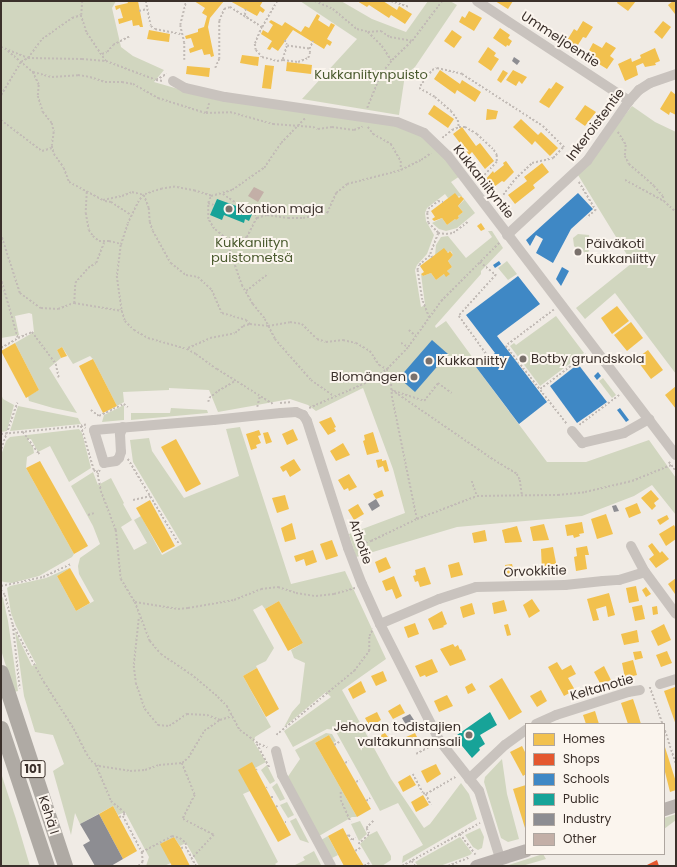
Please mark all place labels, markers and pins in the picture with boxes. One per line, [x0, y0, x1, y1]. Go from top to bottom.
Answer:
place label: Kontion maja [237, 201, 324, 217]
marker: Kontion maja [224, 204, 234, 214]
place label: Päiväkoti Kukkaniitty [586, 237, 656, 268]
marker: Päiväkoti Kukkaniitty [573, 247, 583, 257]
place label: Botby grundskola [531, 351, 644, 367]
place label: Kukkaniitty [437, 353, 507, 369]
marker: Botby grundskola [518, 354, 528, 364]
marker: Kukkaniitty [424, 356, 434, 366]
place label: Blomängen [331, 369, 406, 385]
marker: Blomängen [409, 372, 419, 382]
place label: Jehovan todistajien valtakunnansali [333, 720, 461, 751]
marker: Jehovan todistajien valtakunnansali [464, 730, 474, 740]

